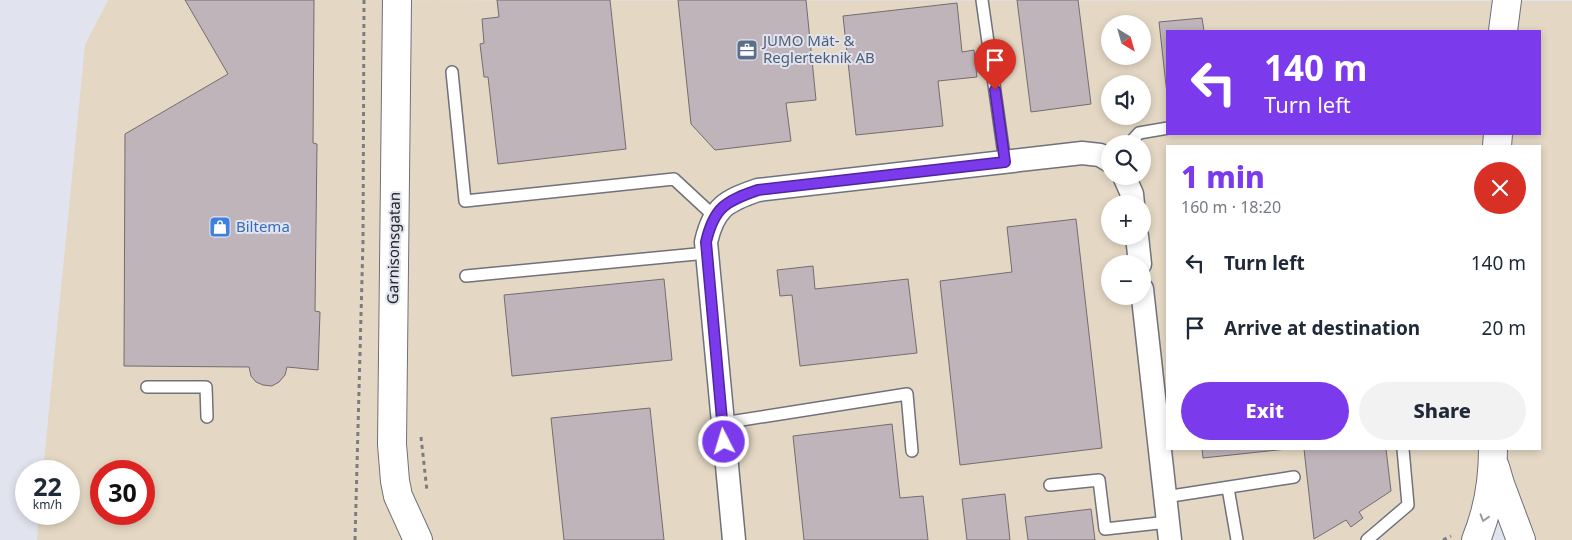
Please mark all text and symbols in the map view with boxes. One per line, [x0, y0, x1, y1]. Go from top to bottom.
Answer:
north arrow [1101, 15, 1151, 65]
map controls [1101, 15, 1151, 305]
place label: JUMO Mät- & Reglerteknik AB [761, 30, 875, 67]
office icon: JUMO Mät- & Reglerteknik AB [735, 38, 759, 62]
pin [974, 39, 1016, 90]
text: 140 m [1264, 44, 1367, 91]
icon: arrive [981, 46, 1009, 74]
icon: left [1181, 50, 1246, 115]
button: sound [1101, 75, 1151, 125]
text: Turn left [1264, 89, 1351, 119]
button: search [1101, 135, 1151, 185]
text: 1 min [1181, 156, 1265, 197]
button: close [1474, 162, 1526, 214]
street label: Garnisonsgatan [382, 192, 404, 304]
button: + [1101, 195, 1151, 245]
text: 160 m · 18:20 [1181, 196, 1281, 218]
shop icon: Biltema [208, 215, 232, 239]
place label: Biltema [236, 216, 290, 236]
icon: left [1181, 249, 1209, 277]
text: Turn left [1224, 250, 1305, 276]
text: 140 m [1471, 250, 1526, 276]
button: − [1101, 255, 1151, 305]
icon: arrive [1181, 314, 1209, 342]
text: Arrive at destination [1224, 315, 1420, 341]
text: 20 m [1482, 315, 1526, 341]
button: Exit [1181, 382, 1349, 440]
button: Share [1359, 382, 1526, 440]
position arrow [697, 415, 749, 467]
speed limit sign: 30 [90, 460, 155, 525]
text: 22 [33, 469, 62, 503]
text: km/h [33, 496, 62, 513]
one-way arrow [1479, 513, 1489, 522]

